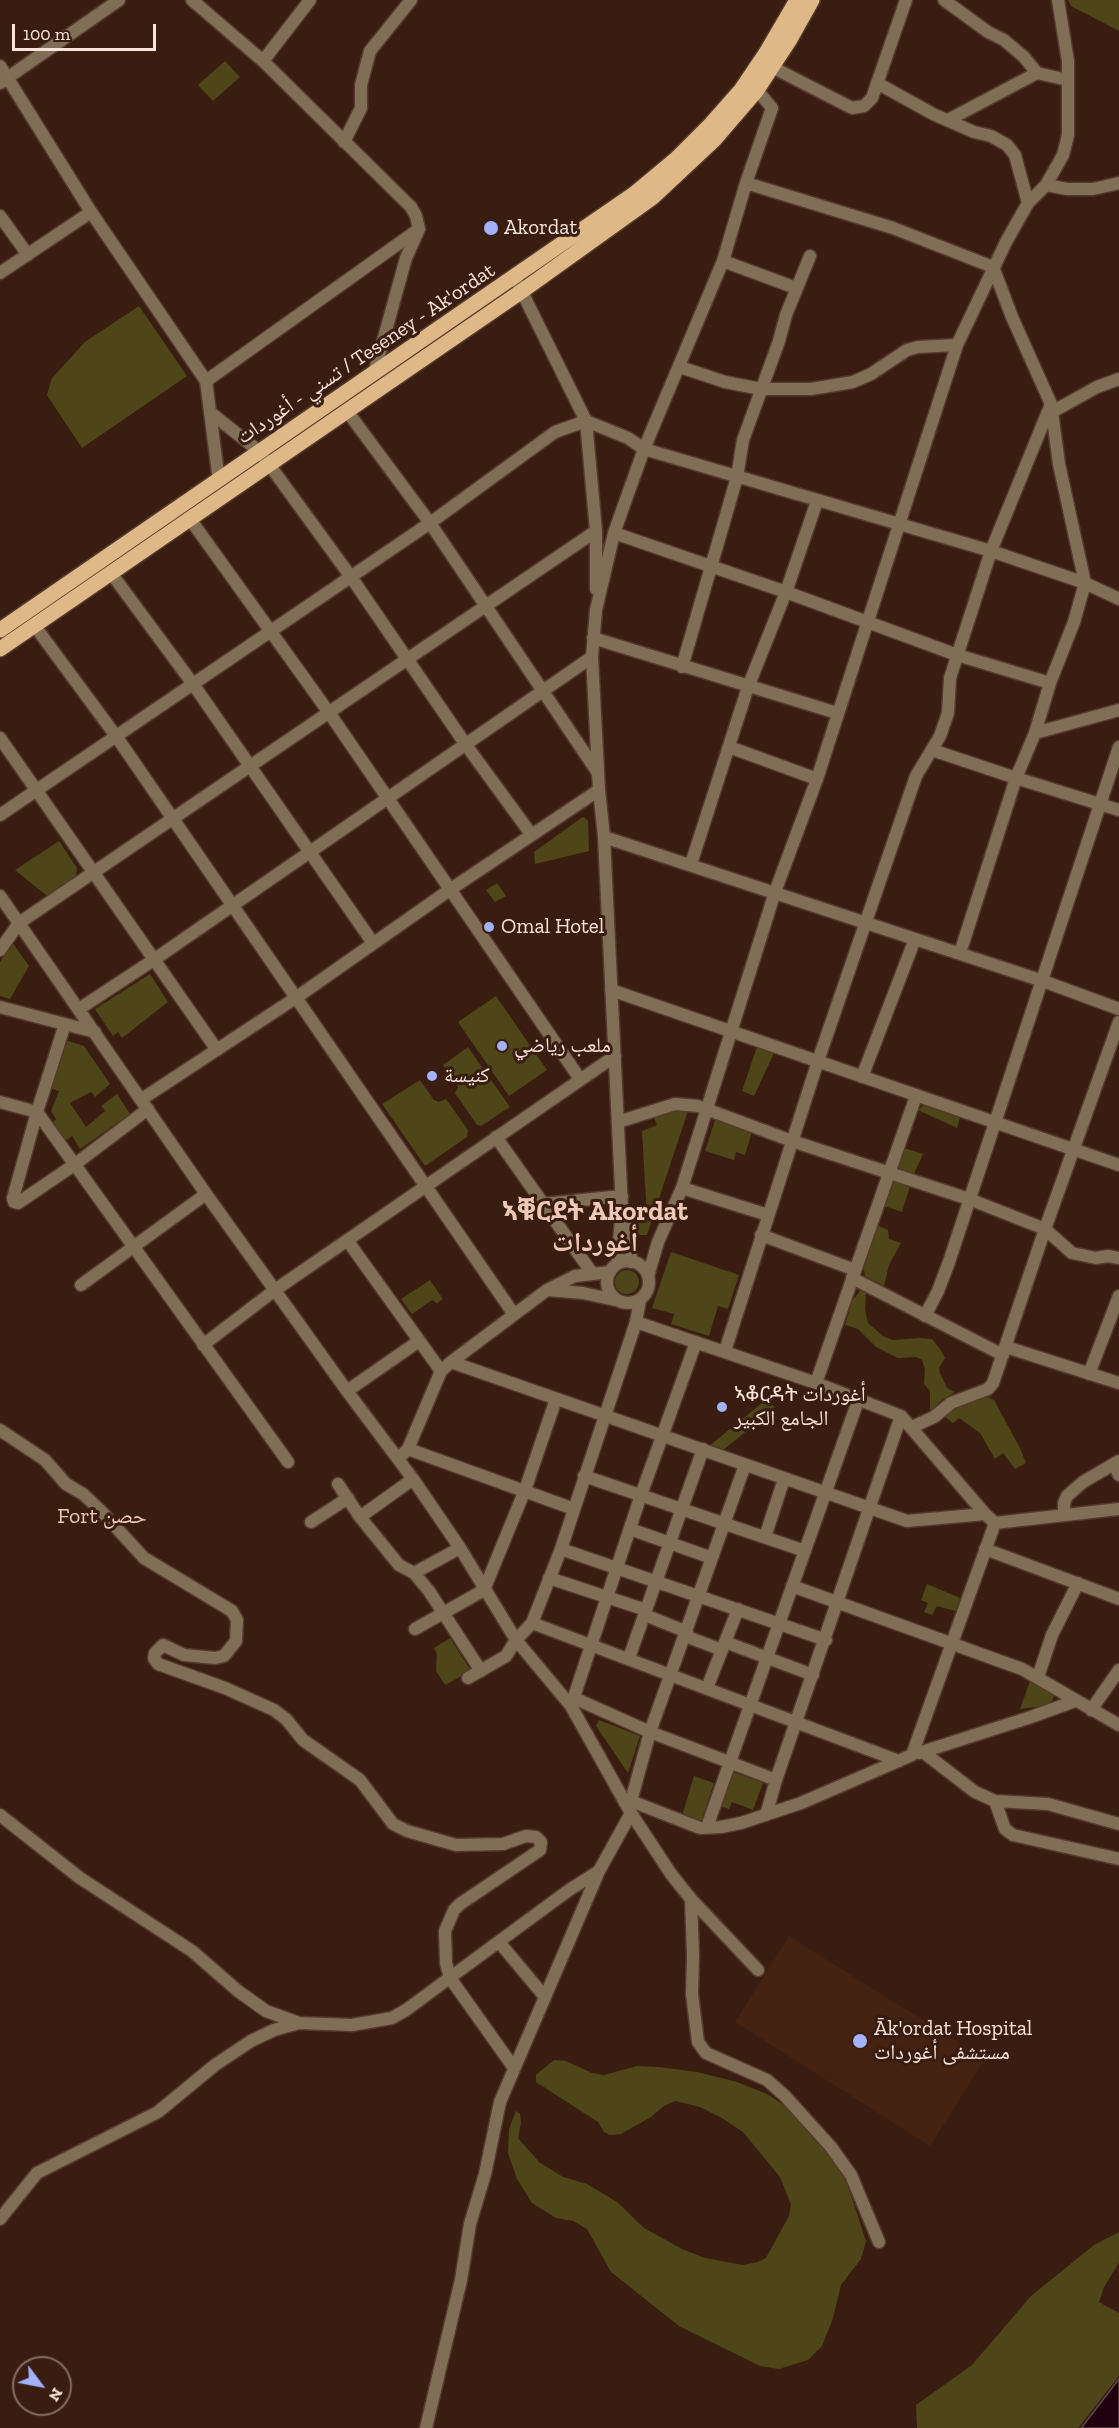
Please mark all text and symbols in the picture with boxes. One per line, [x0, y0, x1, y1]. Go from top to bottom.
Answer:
scale bar [15, 12, 159, 50]
text: 100 m [23, 23, 70, 45]
place label: Akordat [504, 215, 577, 241]
marker: Akordat [482, 219, 500, 237]
street label: تسني - أغوردات / Teseney - Ak'ordat [232, 258, 500, 450]
place label: Omal Hotel [501, 914, 604, 940]
marker: Omal Hotel [482, 920, 496, 934]
place label: ملعب رياضي [514, 1033, 611, 1059]
marker: ملعب رياضي [495, 1039, 509, 1053]
place label: كنيسة [444, 1063, 490, 1089]
marker: كنيسة [425, 1069, 439, 1083]
district label: ኣቑርደት Akordat أغوردات [502, 1196, 688, 1259]
place label: ኣቆርዳት أغوردات الجامع الكبير [734, 1382, 866, 1432]
marker: ኣቆርዳት أغوردات الجامع الكبير [715, 1400, 729, 1414]
district label: Fort حصن [57, 1504, 147, 1530]
place label: Āk'ordat Hospital مستشفى أغوردات [874, 2016, 1032, 2066]
marker: Āk'ordat Hospital مستشفى أغوردات [851, 2032, 869, 2050]
north arrow [12, 2356, 72, 2416]
text: N [45, 2385, 67, 2405]

